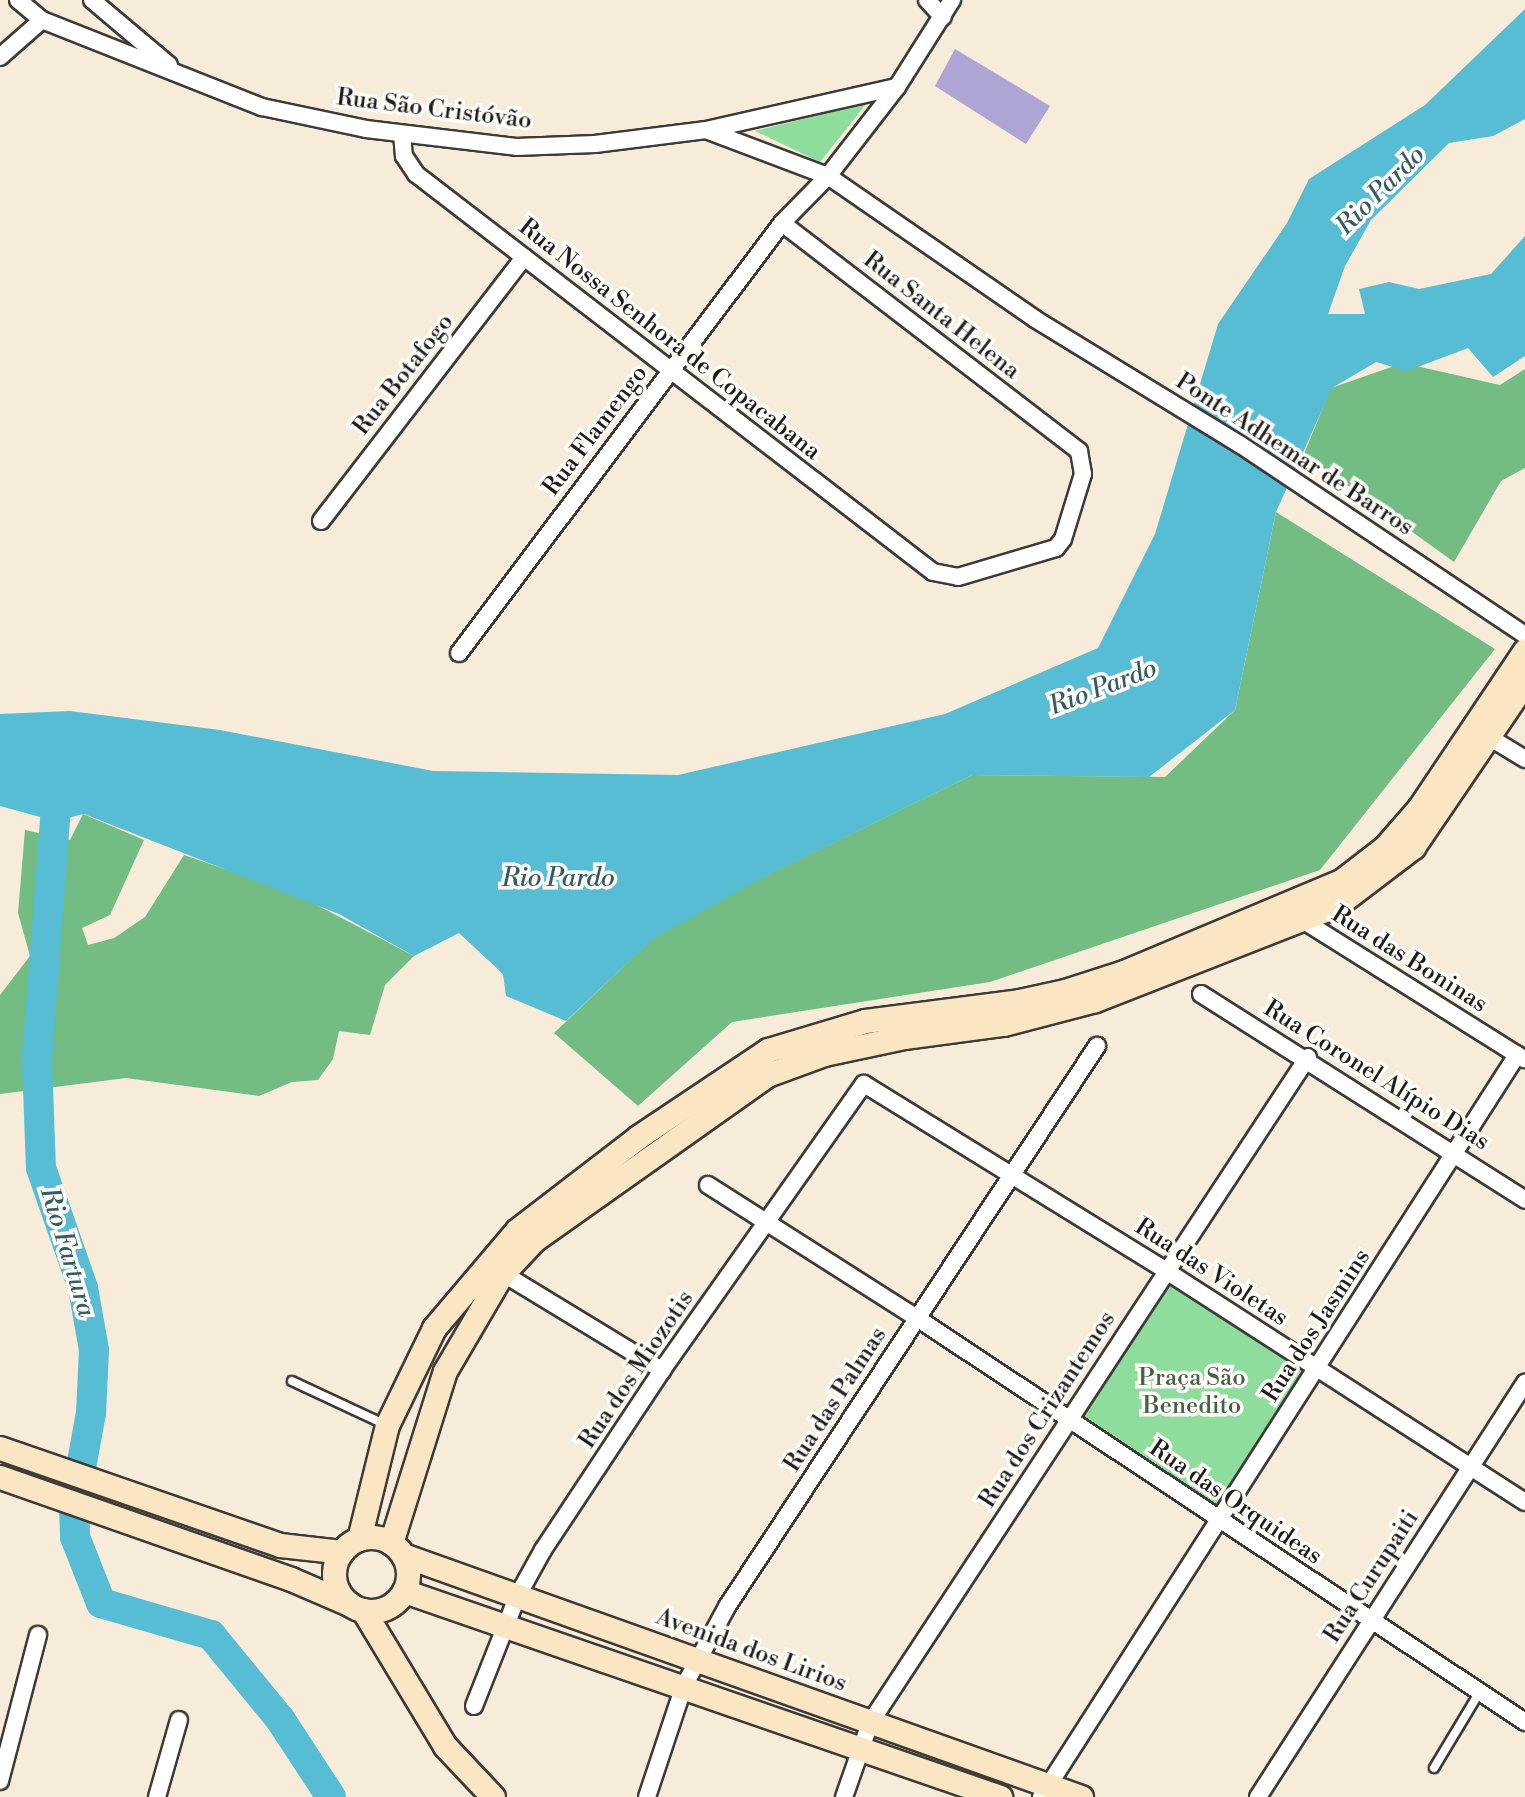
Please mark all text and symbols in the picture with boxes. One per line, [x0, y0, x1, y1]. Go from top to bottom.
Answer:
street label: Rua São Cristóvão [335, 84, 533, 136]
water label: Rio Pardo [1330, 140, 1432, 242]
street label: Rua Nossa Senhora de Copacabana [512, 213, 826, 467]
street label: Rua Santa Helena [857, 246, 1025, 386]
street label: Rua Botafogo [348, 309, 460, 441]
street label: Rua Flamengo [538, 360, 654, 502]
street label: Ponte Adhemar de Barros [1170, 367, 1418, 543]
water label: Rio Pardo [1045, 653, 1161, 723]
water label: Rio Pardo [501, 863, 615, 895]
street label: Rua das Boninas [1326, 901, 1492, 1019]
street label: Rua Coronel Alípio Dias [1258, 995, 1494, 1157]
water label: Rio Fartura [33, 1184, 101, 1320]
street label: Rua das Violetas [1129, 1213, 1293, 1333]
street label: Rua dos Jasmins [1257, 1244, 1377, 1408]
street label: Rua dos Miozotis [574, 1286, 700, 1454]
street label: Rua dos Crizantemos [974, 1306, 1122, 1514]
street label: Rua das Palmas [779, 1322, 893, 1478]
park label: Praça São Benedito [1138, 1365, 1246, 1421]
street label: Rua das Orquideas [1143, 1434, 1327, 1572]
street label: Rua Curupaiti [1318, 1505, 1426, 1649]
street label: Avenida dos Lirios [652, 1603, 850, 1699]

